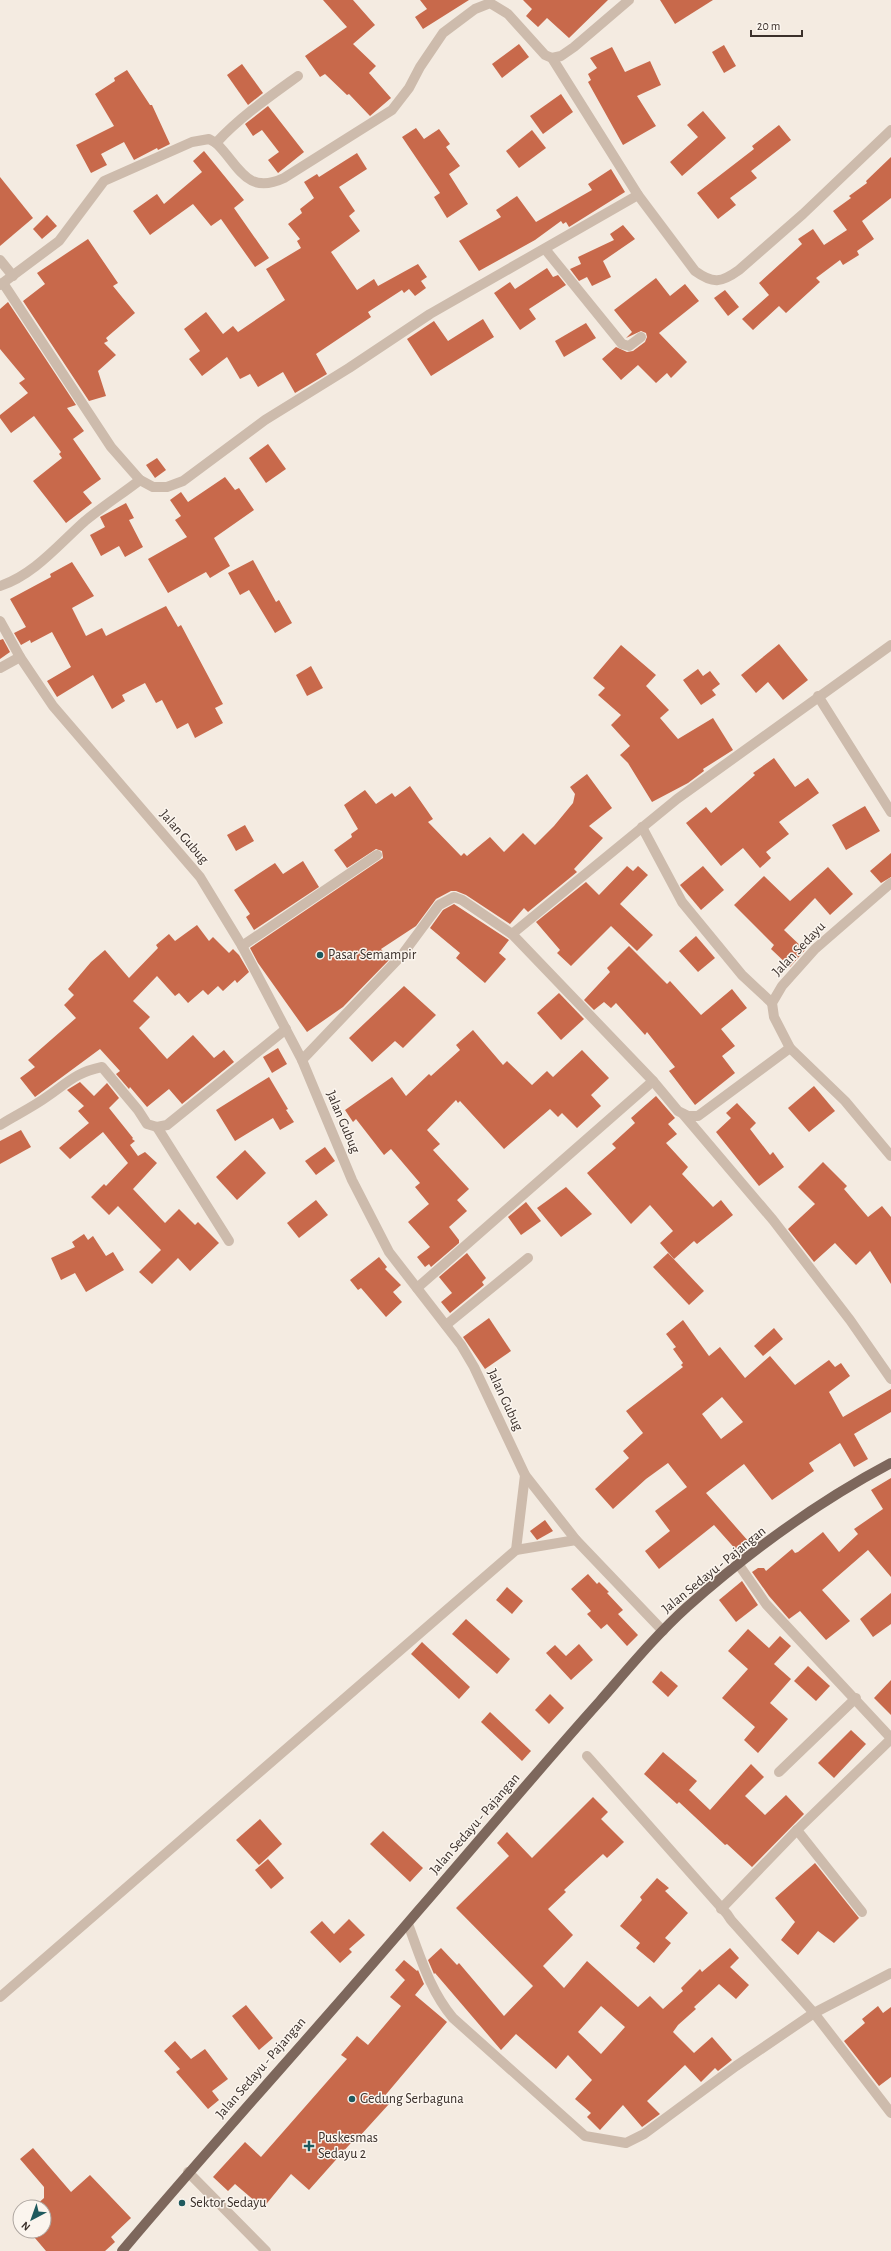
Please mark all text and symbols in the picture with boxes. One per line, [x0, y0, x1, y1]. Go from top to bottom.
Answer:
scale bar [751, 12, 802, 38]
text: 20 m [757, 20, 780, 32]
street label: Jalan Gubug [157, 807, 211, 867]
street label: Jalan Sedayu [770, 919, 828, 979]
place label: Pasar Semampir [328, 948, 417, 962]
marker: Pasar Semampir [315, 950, 325, 960]
street label: Jalan Gubug [324, 1089, 362, 1155]
street label: Jalan Gubug [485, 1367, 525, 1433]
street label: Jalan Sedayu - Pajangan [659, 1524, 769, 1616]
street label: Jalan Sedayu - Pajangan [427, 1771, 523, 1877]
street label: Jalan Sedayu - Pajangan [213, 2015, 309, 2121]
place label: Gedung Serbaguna [360, 2092, 464, 2106]
marker: Gedung Serbaguna [347, 2094, 357, 2104]
place label: Puskesmas Sedayu 2 [318, 2131, 378, 2161]
marker: Puskesmas Sedayu 2 [303, 2140, 315, 2152]
place label: Sektor Sedayu [190, 2196, 266, 2210]
marker: Sektor Sedayu [177, 2198, 187, 2208]
north arrow [12, 2199, 52, 2239]
text: N [19, 2220, 32, 2233]

